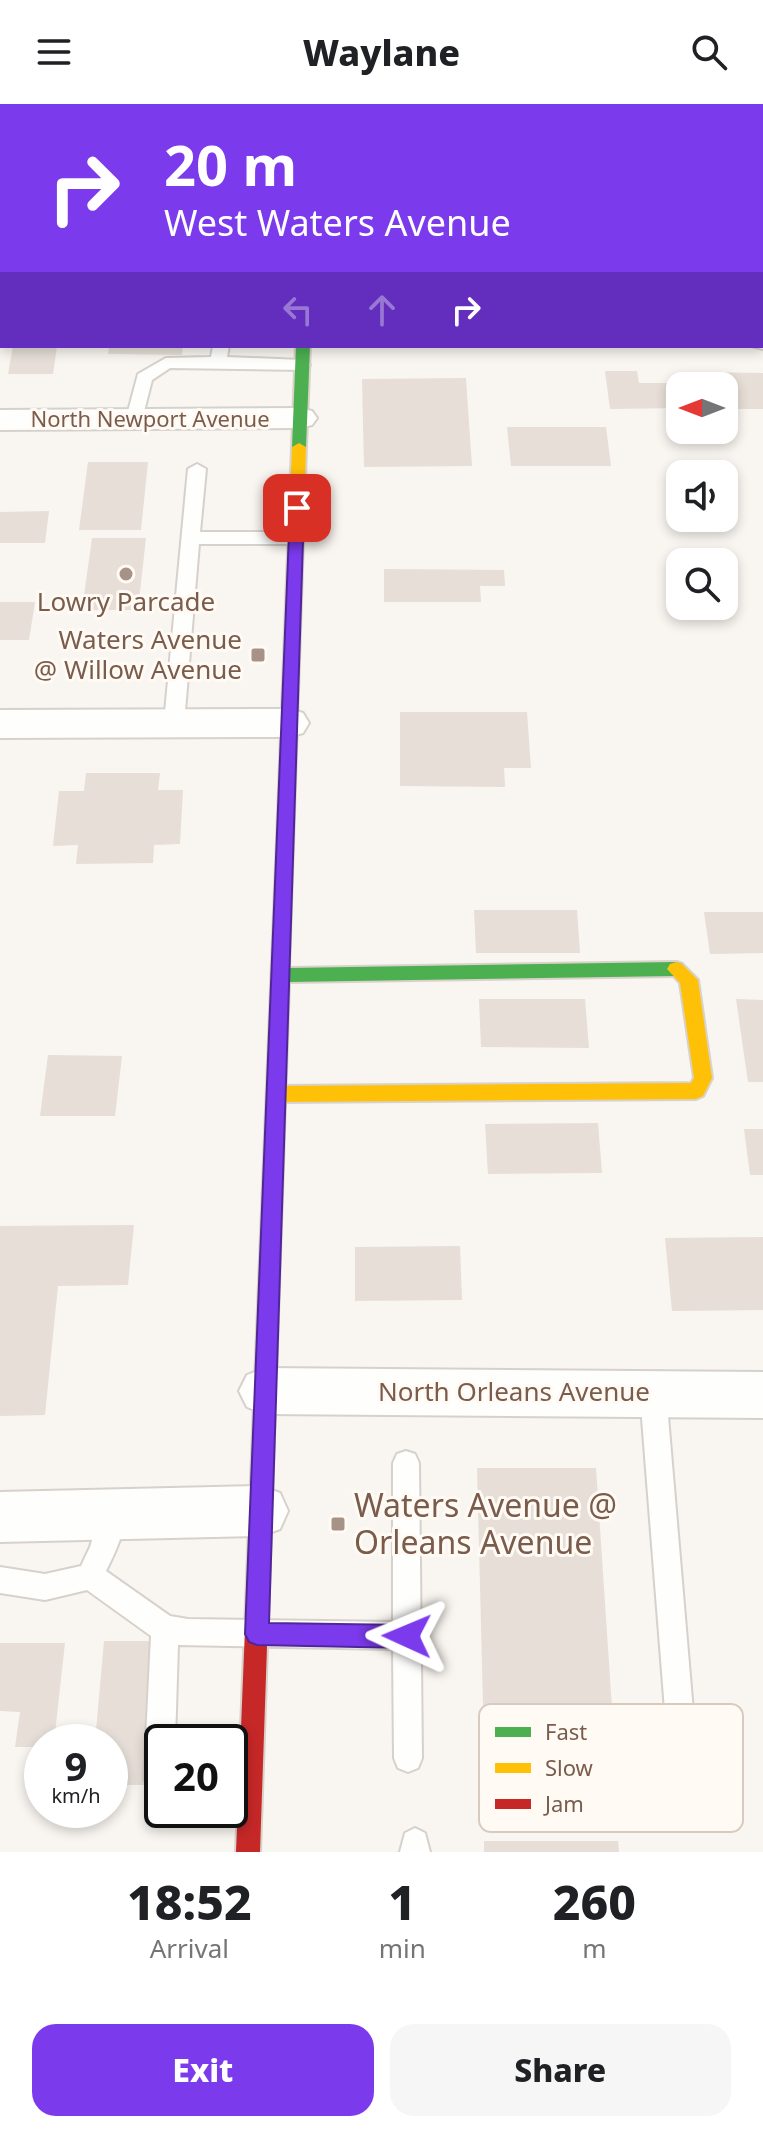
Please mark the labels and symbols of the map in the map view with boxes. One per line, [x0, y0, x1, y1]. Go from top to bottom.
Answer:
north arrow [666, 372, 738, 444]
street label: North Newport Avenue [30, 403, 270, 433]
pin [263, 474, 331, 542]
marker: Lowry Parcade [117, 565, 135, 583]
place label: Lowry Parcade [37, 583, 215, 619]
place label: Waters Avenue @ Willow Avenue [34, 621, 242, 687]
marker: Waters Avenue @ Willow Avenue [249, 646, 267, 664]
street label: North Orleans Avenue [378, 1373, 650, 1409]
place label: Waters Avenue @ Orleans Avenue [354, 1483, 617, 1563]
marker: Waters Avenue @ Orleans Avenue [329, 1515, 347, 1533]
position arrow [365, 1594, 449, 1678]
legend [479, 1704, 743, 1832]
text: Fast [545, 1716, 587, 1746]
speed limit sign: 20 [144, 1724, 248, 1828]
text: Slow [545, 1752, 594, 1782]
text: Jam [543, 1788, 584, 1818]

